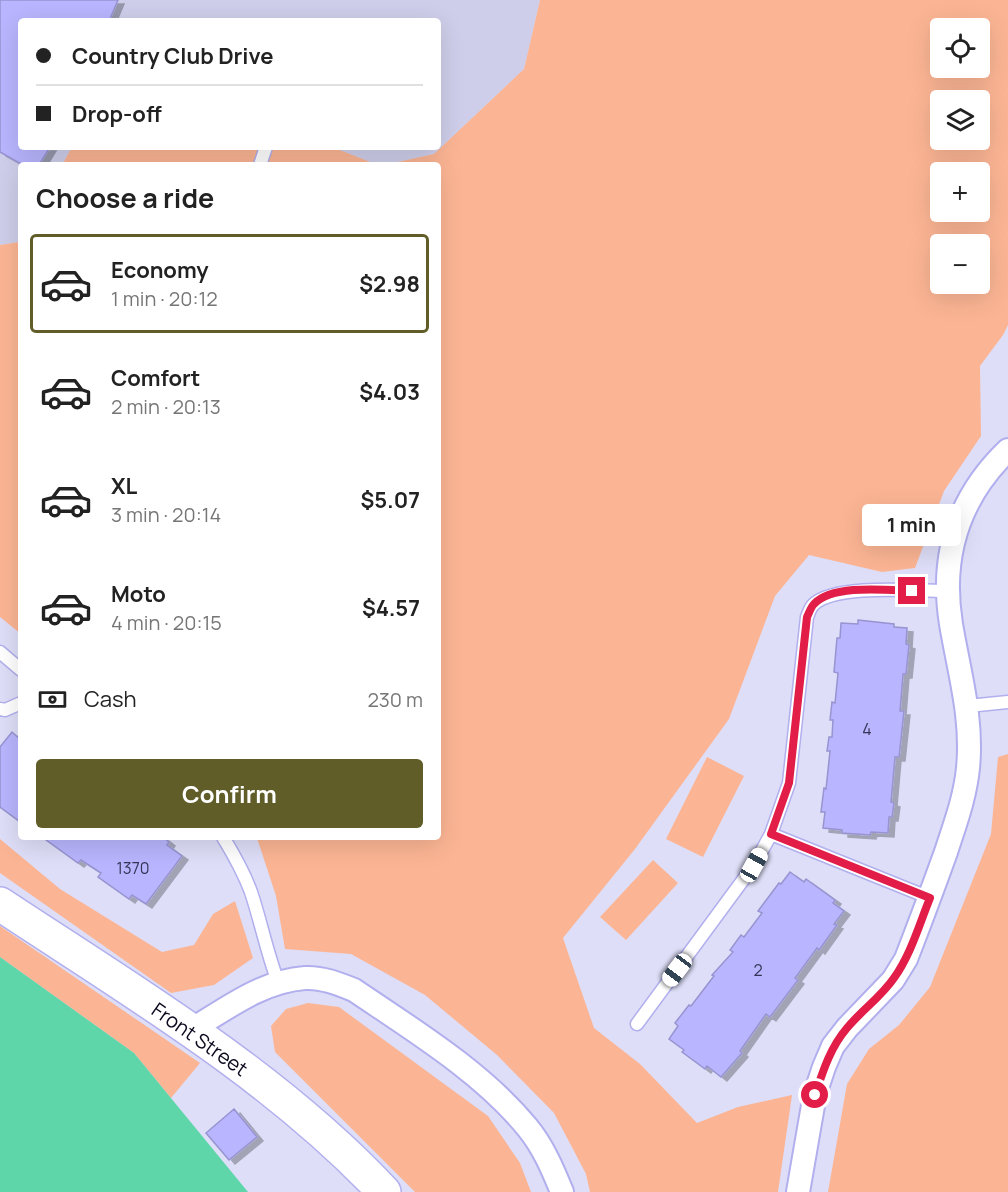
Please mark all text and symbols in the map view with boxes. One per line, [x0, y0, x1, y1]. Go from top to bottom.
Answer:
map controls [930, 18, 990, 294]
button: locate [930, 18, 990, 78]
text: Country Club Drive [72, 41, 273, 71]
button: layers [930, 90, 990, 150]
text: Drop-off [72, 99, 162, 129]
button: + [930, 162, 990, 222]
text: Choose a ride [36, 179, 214, 216]
button: − [930, 234, 990, 294]
text: Economy [111, 255, 209, 285]
icon: car [39, 257, 93, 311]
text: $2.98 [359, 269, 420, 299]
text: 1 min · 20:12 [111, 285, 218, 312]
text: Comfort [111, 363, 200, 393]
icon: car [39, 365, 93, 419]
text: $4.03 [359, 377, 420, 407]
text: 2 min · 20:13 [111, 393, 221, 420]
text: XL [111, 471, 137, 501]
icon: car [39, 473, 93, 527]
text: $5.07 [360, 485, 420, 515]
text: 3 min · 20:14 [111, 501, 221, 528]
callout: 1 min [862, 504, 962, 546]
text: 1 min [887, 511, 936, 538]
route end [898, 577, 925, 604]
text: Moto [111, 579, 166, 609]
icon: car [39, 581, 93, 635]
text: $4.57 [362, 593, 420, 623]
text: 4 min · 20:15 [111, 609, 222, 636]
icon: cash [36, 683, 69, 716]
text: Cash [84, 684, 137, 714]
text: 230 m [367, 686, 423, 713]
house number: 4 [862, 718, 872, 740]
button: Confirm [36, 759, 423, 828]
car [737, 845, 771, 885]
house number: 1370 [117, 857, 149, 879]
car [659, 950, 695, 990]
house number: 2 [753, 959, 763, 981]
street label: Front Street [147, 996, 253, 1082]
route start [801, 1081, 828, 1108]

